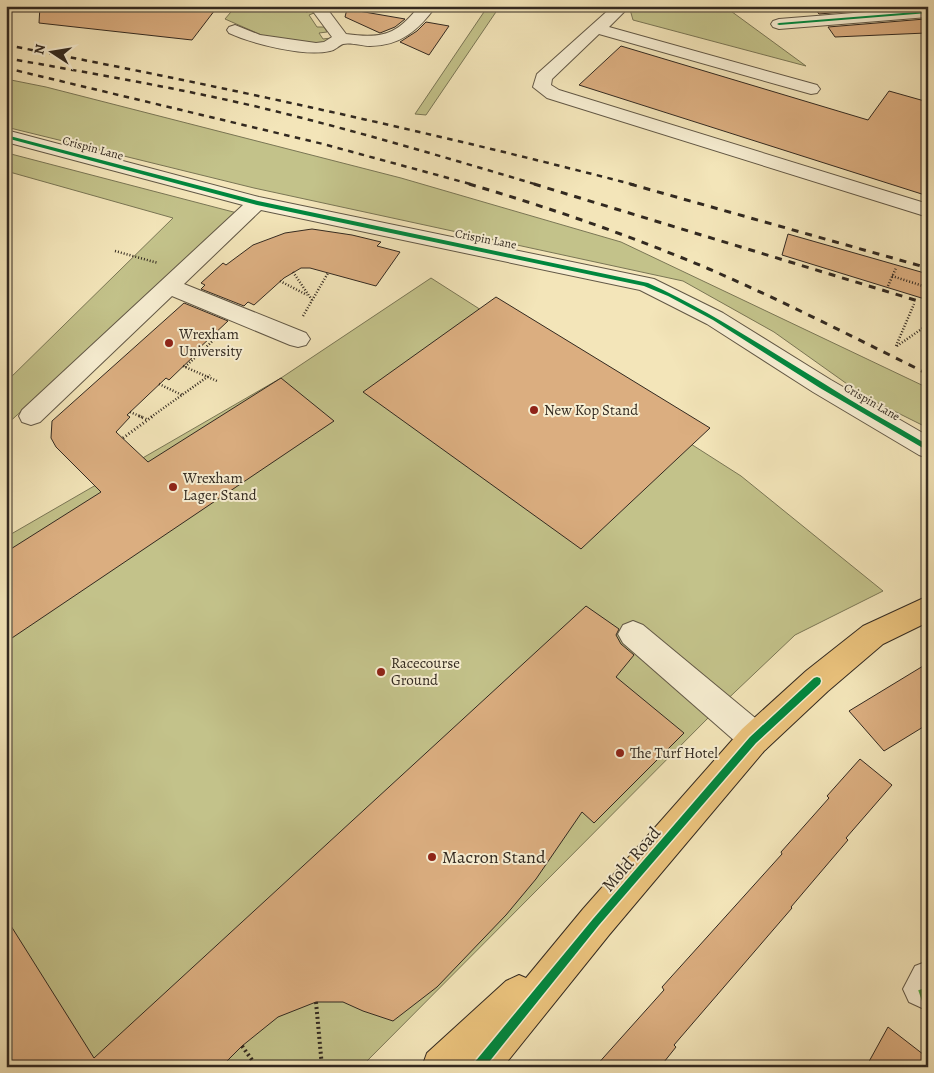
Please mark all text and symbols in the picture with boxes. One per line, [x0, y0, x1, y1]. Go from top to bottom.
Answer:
north arrow [28, 28, 78, 78]
text: N [29, 42, 50, 56]
street label: Crispin Lane [61, 132, 125, 164]
street label: Crispin Lane [454, 225, 518, 253]
place label: Wrexham University [178, 324, 242, 361]
marker: Wrexham University [163, 337, 175, 349]
street label: Crispin Lane [841, 379, 903, 425]
place label: New Kop Stand [544, 400, 639, 420]
marker: New Kop Stand [528, 404, 540, 416]
place label: Wrexham Lager Stand [182, 468, 258, 505]
marker: Wrexham Lager Stand [167, 481, 179, 493]
place label: Racecourse Ground [391, 653, 460, 690]
marker: Racecourse Ground [375, 666, 387, 678]
place label: The Turf Hotel [630, 743, 718, 763]
marker: The Turf Hotel [614, 747, 626, 759]
street label: Mold Road [596, 821, 666, 897]
place label: Macron Stand [442, 845, 546, 869]
marker: Macron Stand [426, 851, 438, 863]

